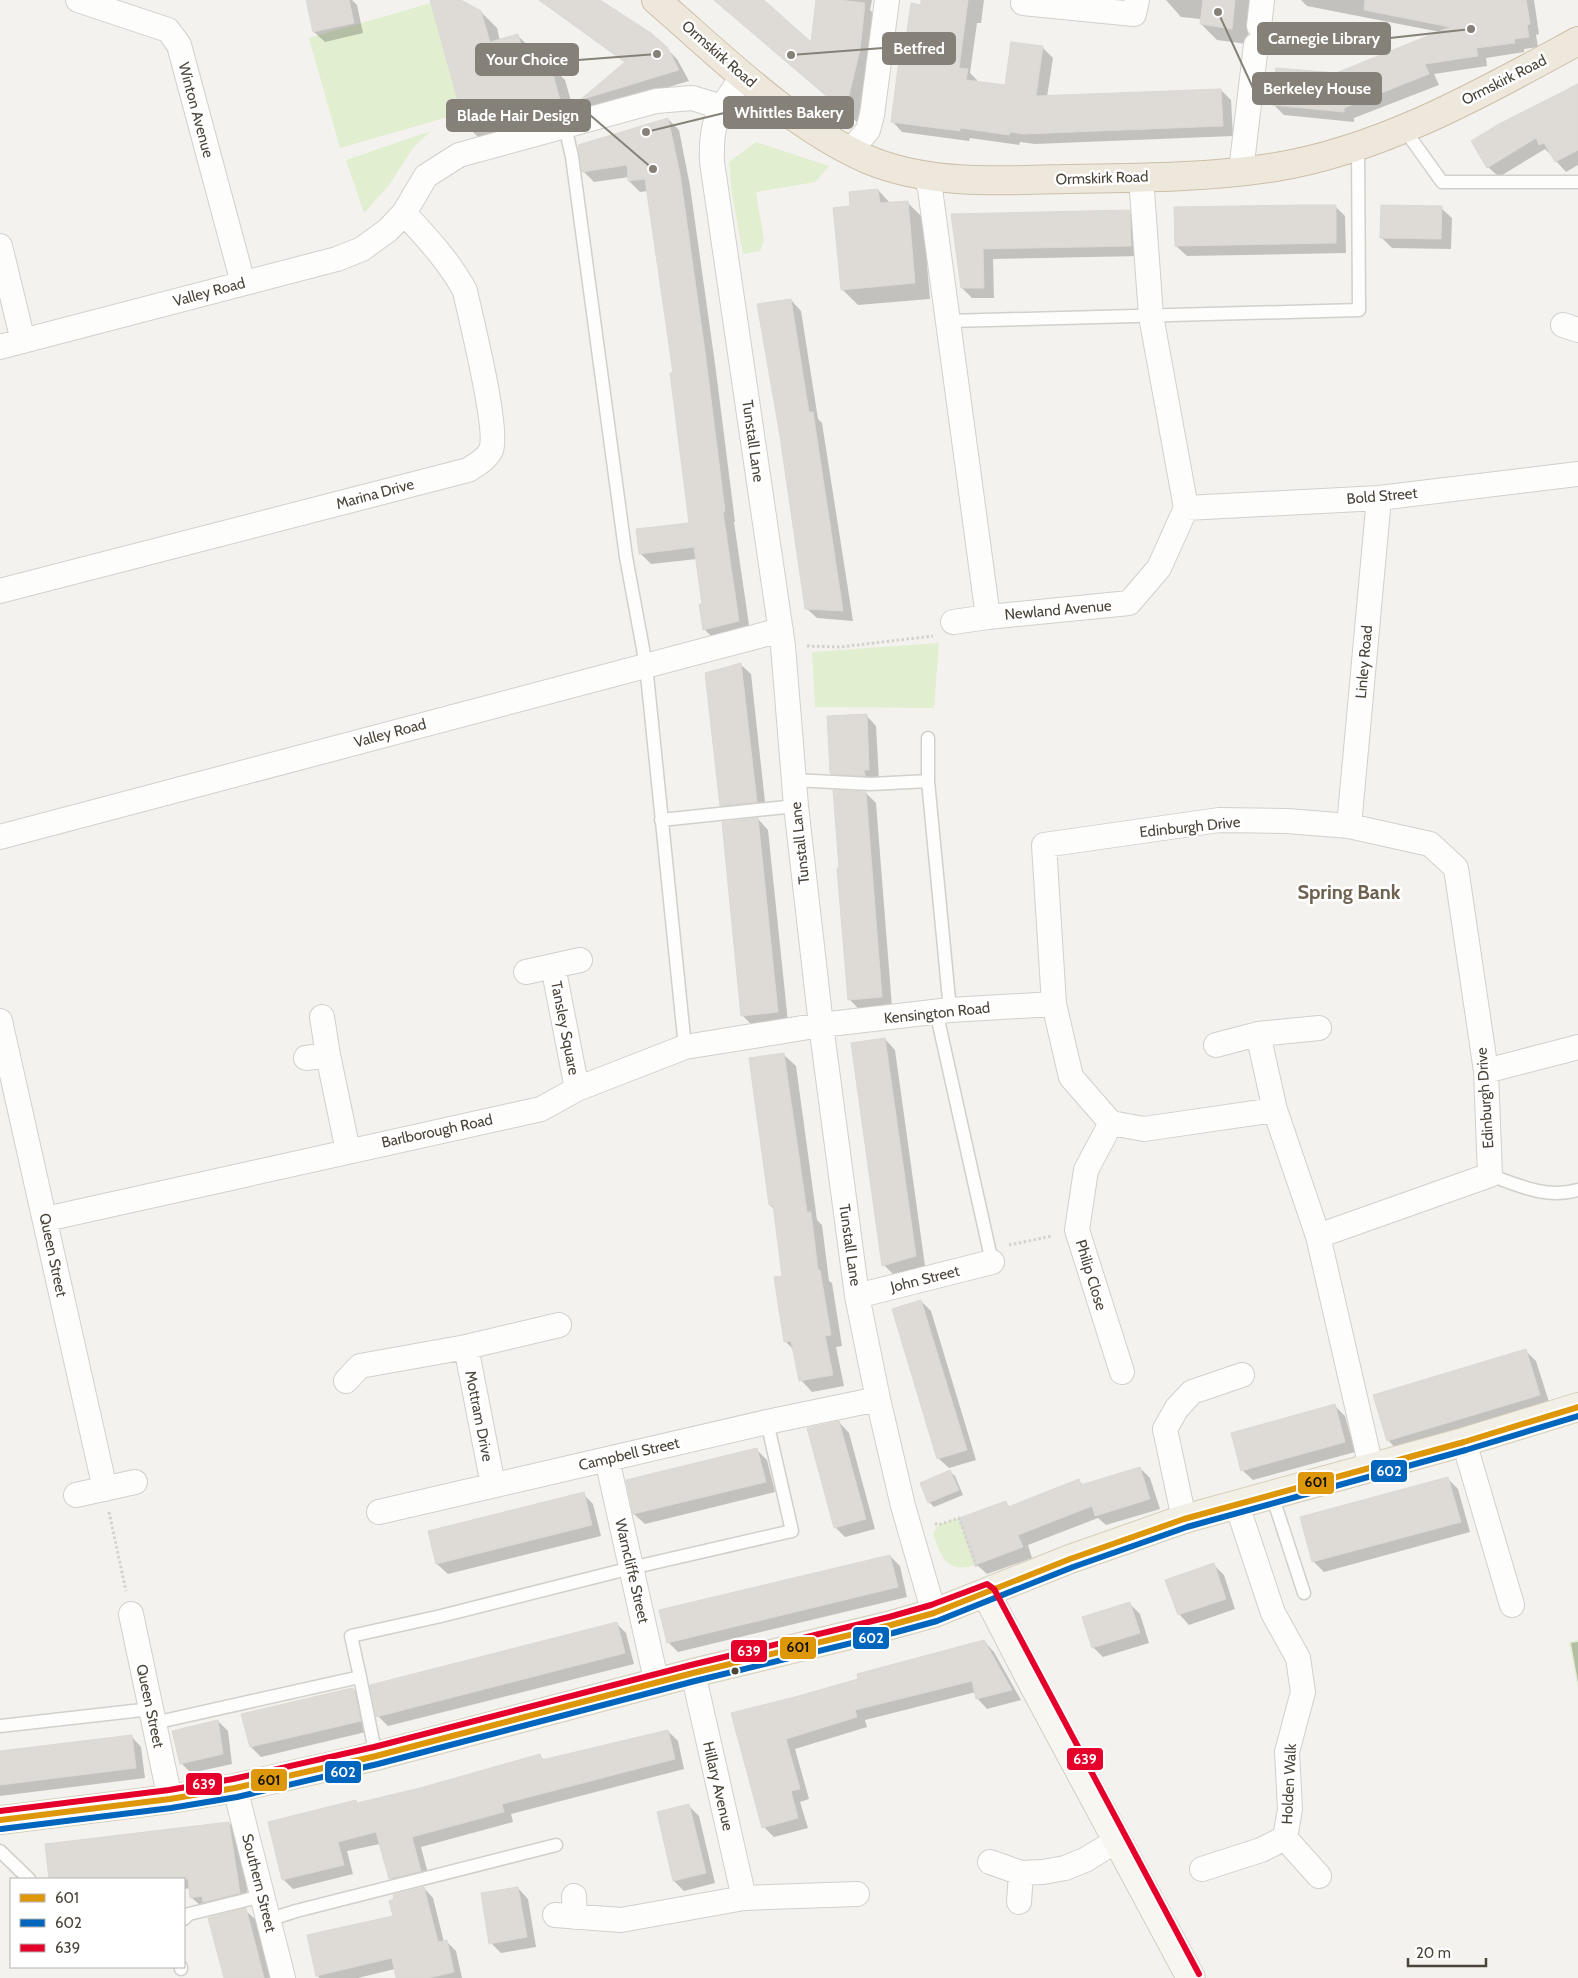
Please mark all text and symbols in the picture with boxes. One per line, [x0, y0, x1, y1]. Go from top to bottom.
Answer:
street label: Ormskirk Road [678, 17, 760, 91]
callout: Carnegie Library [1258, 23, 1390, 54]
text: Carnegie Library [1268, 29, 1380, 48]
callout: Betfred [883, 33, 955, 64]
text: Betfred [893, 39, 945, 58]
callout: Your Choice [476, 44, 578, 75]
text: Your Choice [485, 50, 568, 69]
street label: Ormskirk Road [1459, 51, 1549, 109]
street label: Winton Avenue [175, 60, 217, 160]
callout: Berkeley House [1253, 73, 1381, 104]
text: Berkeley House [1263, 79, 1371, 98]
callout: Whittles Bakery [724, 97, 853, 128]
callout: Blade Hair Design [447, 100, 590, 131]
text: Whittles Bakery [734, 103, 844, 122]
text: Blade Hair Design [457, 106, 579, 125]
street label: Ormskirk Road [1055, 167, 1149, 189]
street label: Valley Road [171, 274, 247, 310]
street label: Tunstall Lane [738, 399, 768, 483]
street label: Marina Drive [334, 475, 416, 513]
street label: Bold Street [1346, 484, 1418, 508]
street label: Newland Avenue [1004, 596, 1113, 624]
street label: Linley Road [1352, 625, 1376, 699]
street label: Valley Road [352, 715, 428, 751]
street label: Tunstall Lane [787, 801, 813, 885]
street label: Edinburgh Drive [1139, 813, 1242, 841]
district label: Spring Bank [1297, 880, 1401, 904]
street label: Tansley Square [547, 980, 583, 1077]
street label: Kensington Road [883, 998, 991, 1028]
street label: Edinburgh Drive [1472, 1046, 1498, 1149]
street label: Barlborough Road [380, 1110, 494, 1152]
street label: Tunstall Lane [835, 1203, 865, 1287]
street label: Queen Street [35, 1212, 71, 1298]
street label: Philip Close [1072, 1237, 1110, 1313]
street label: John Street [888, 1262, 961, 1296]
street label: Mottram Drive [461, 1369, 497, 1463]
street label: Campbell Street [577, 1434, 681, 1474]
line badge: 602 [1370, 1459, 1408, 1483]
text: 602 [1376, 1462, 1402, 1480]
line badge: 601 [1297, 1471, 1335, 1495]
text: 601 [1305, 1473, 1327, 1491]
street label: Warncliffe Street [611, 1517, 653, 1625]
line badge: 602 [852, 1626, 890, 1650]
text: 602 [858, 1629, 884, 1647]
line badge: 601 [779, 1636, 817, 1660]
text: 601 [787, 1638, 809, 1656]
line badge: 639 [730, 1639, 768, 1663]
text: 639 [737, 1642, 761, 1660]
street label: Queen Street [132, 1663, 168, 1749]
unlabelled marker [730, 1666, 740, 1676]
street label: Hillary Avenue [699, 1740, 737, 1833]
street label: Holden Walk [1278, 1743, 1300, 1825]
line badge: 639 [1066, 1747, 1104, 1771]
text: 639 [1073, 1750, 1097, 1768]
line badge: 602 [324, 1760, 362, 1784]
text: 602 [330, 1763, 356, 1781]
line badge: 601 [250, 1768, 288, 1792]
text: 601 [258, 1771, 280, 1789]
line badge: 639 [185, 1772, 223, 1796]
text: 639 [192, 1775, 216, 1793]
street label: Southern Street [238, 1832, 280, 1934]
legend [10, 1878, 185, 1968]
text: 601 [55, 1889, 79, 1907]
text: 602 [55, 1914, 82, 1932]
scale bar [1408, 1936, 1486, 1968]
text: 639 [55, 1939, 80, 1957]
text: 20 m [1416, 1944, 1451, 1962]

